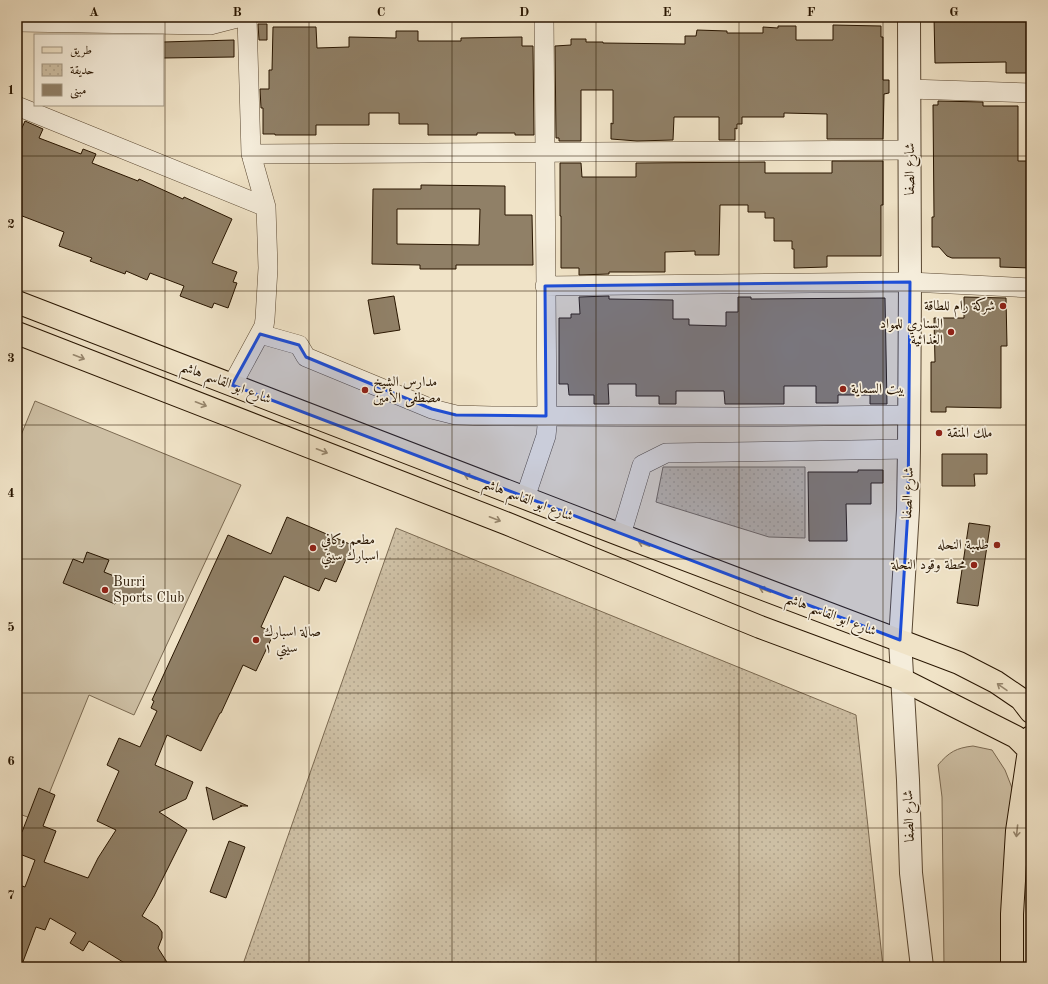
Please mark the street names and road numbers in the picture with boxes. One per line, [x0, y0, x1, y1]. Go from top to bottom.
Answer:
street label: شارع الصفا [903, 143, 921, 195]
street label: شارع ابو القاسم هاشم [177, 359, 273, 412]
street label: شارع الصفا [900, 467, 920, 520]
street label: شارع ابو القاسم هاشم [479, 476, 575, 529]
street label: شارع ابو القاسم هاشم [782, 591, 878, 644]
street label: شارع الصفا [901, 789, 921, 842]

